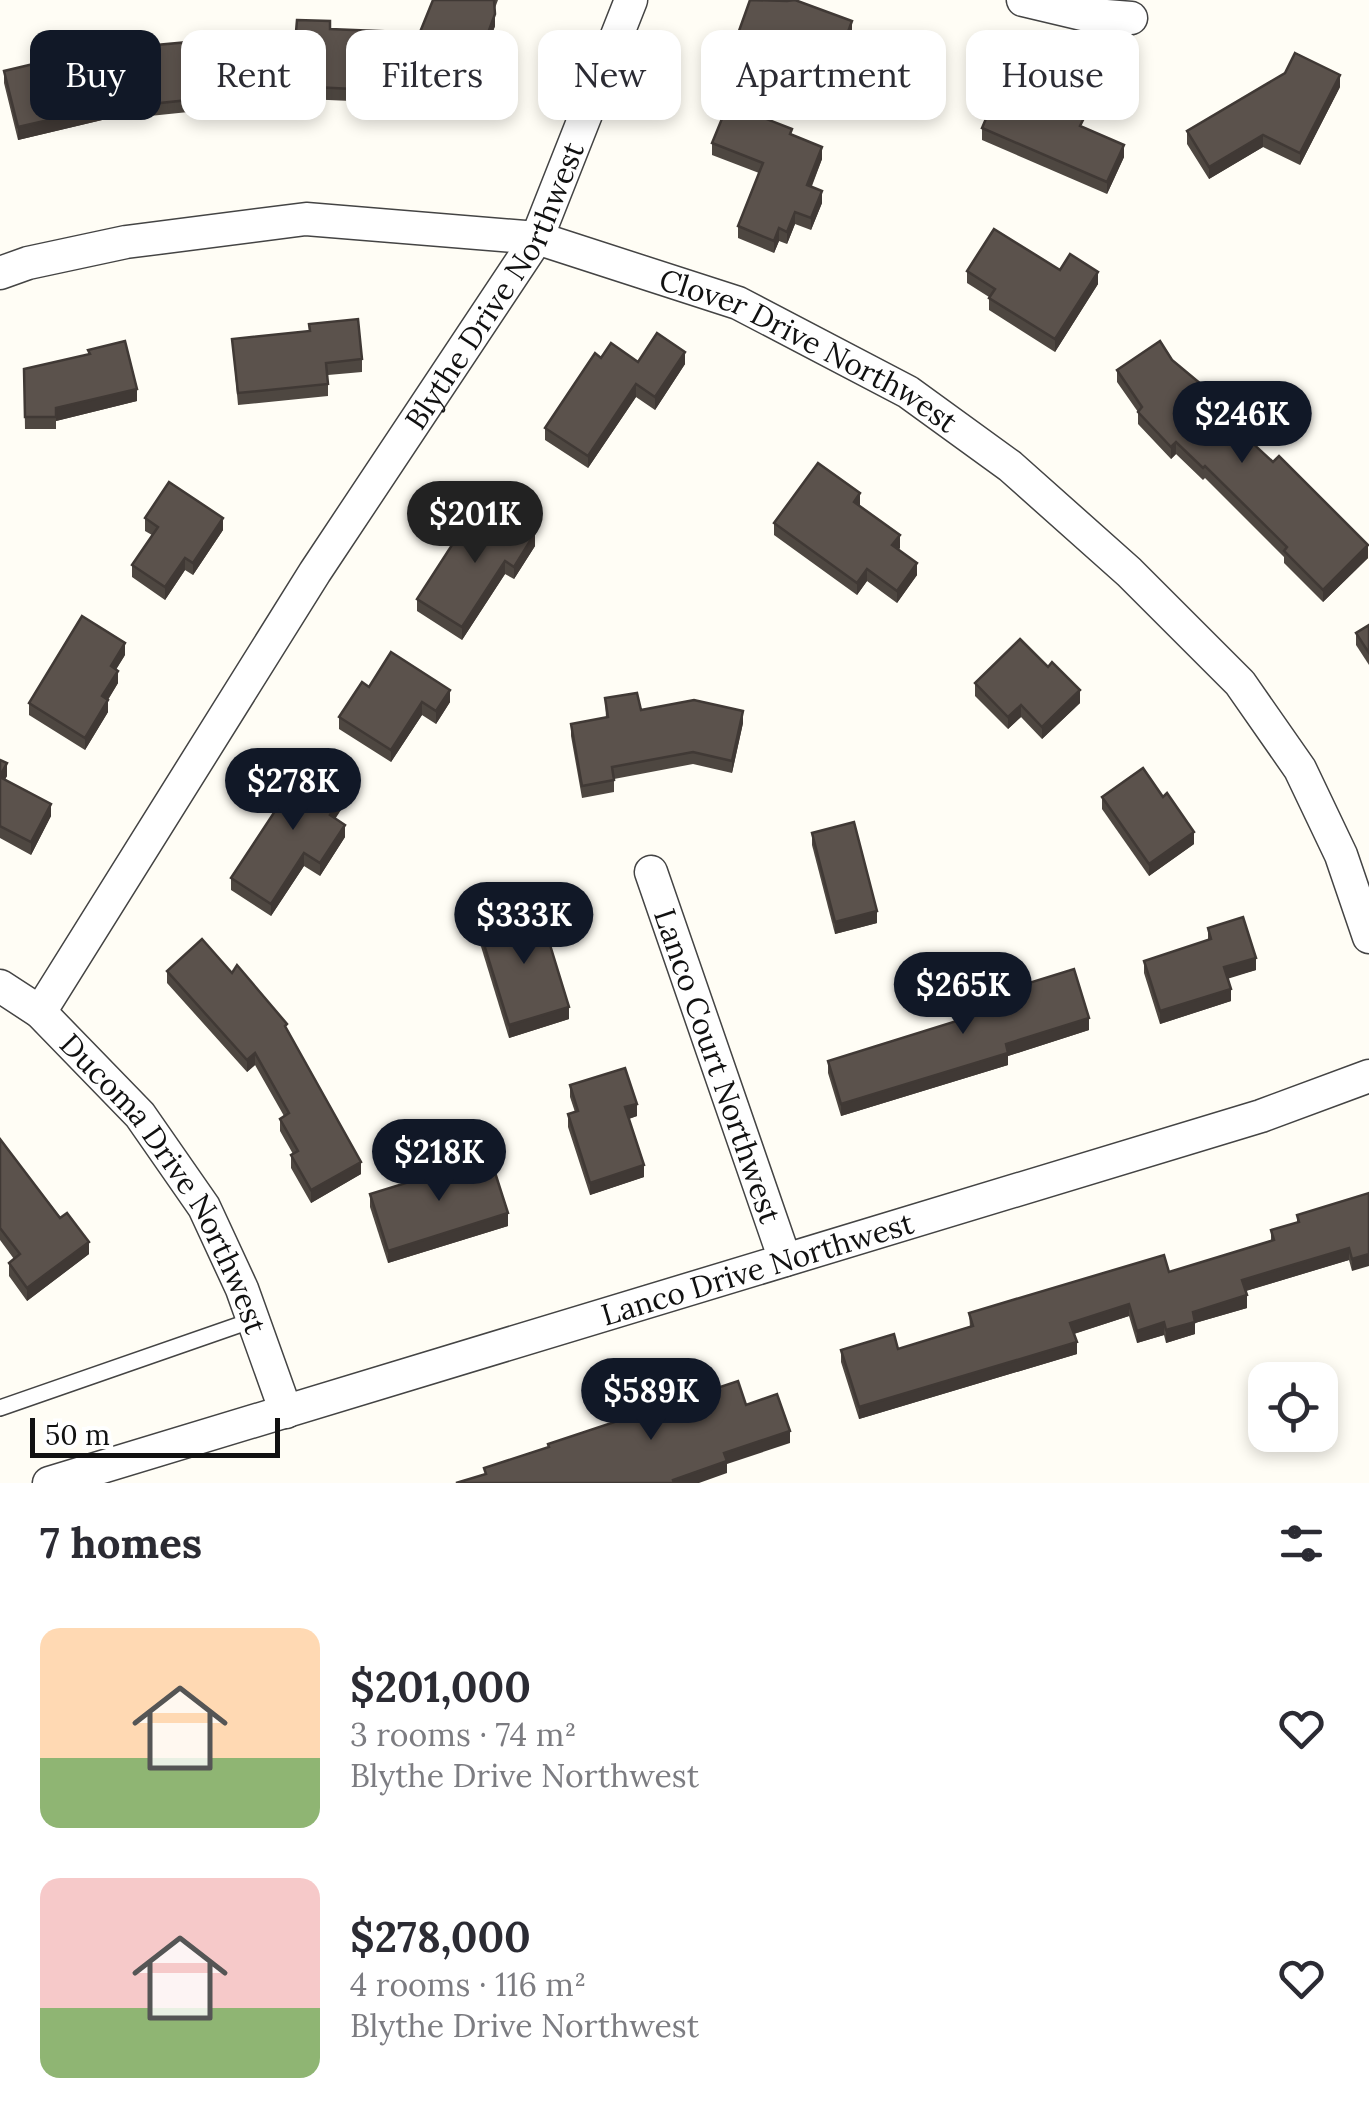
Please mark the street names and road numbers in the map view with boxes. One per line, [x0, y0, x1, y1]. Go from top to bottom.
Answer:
street label: Blythe Drive Northwest [396, 136, 592, 436]
street label: Clover Drive Northwest [655, 260, 965, 441]
street label: Lanco Court Northwest [646, 903, 790, 1228]
street label: Ducoma Drive Northwest [52, 1025, 275, 1339]
street label: Lanco Drive Northwest [597, 1203, 918, 1334]

